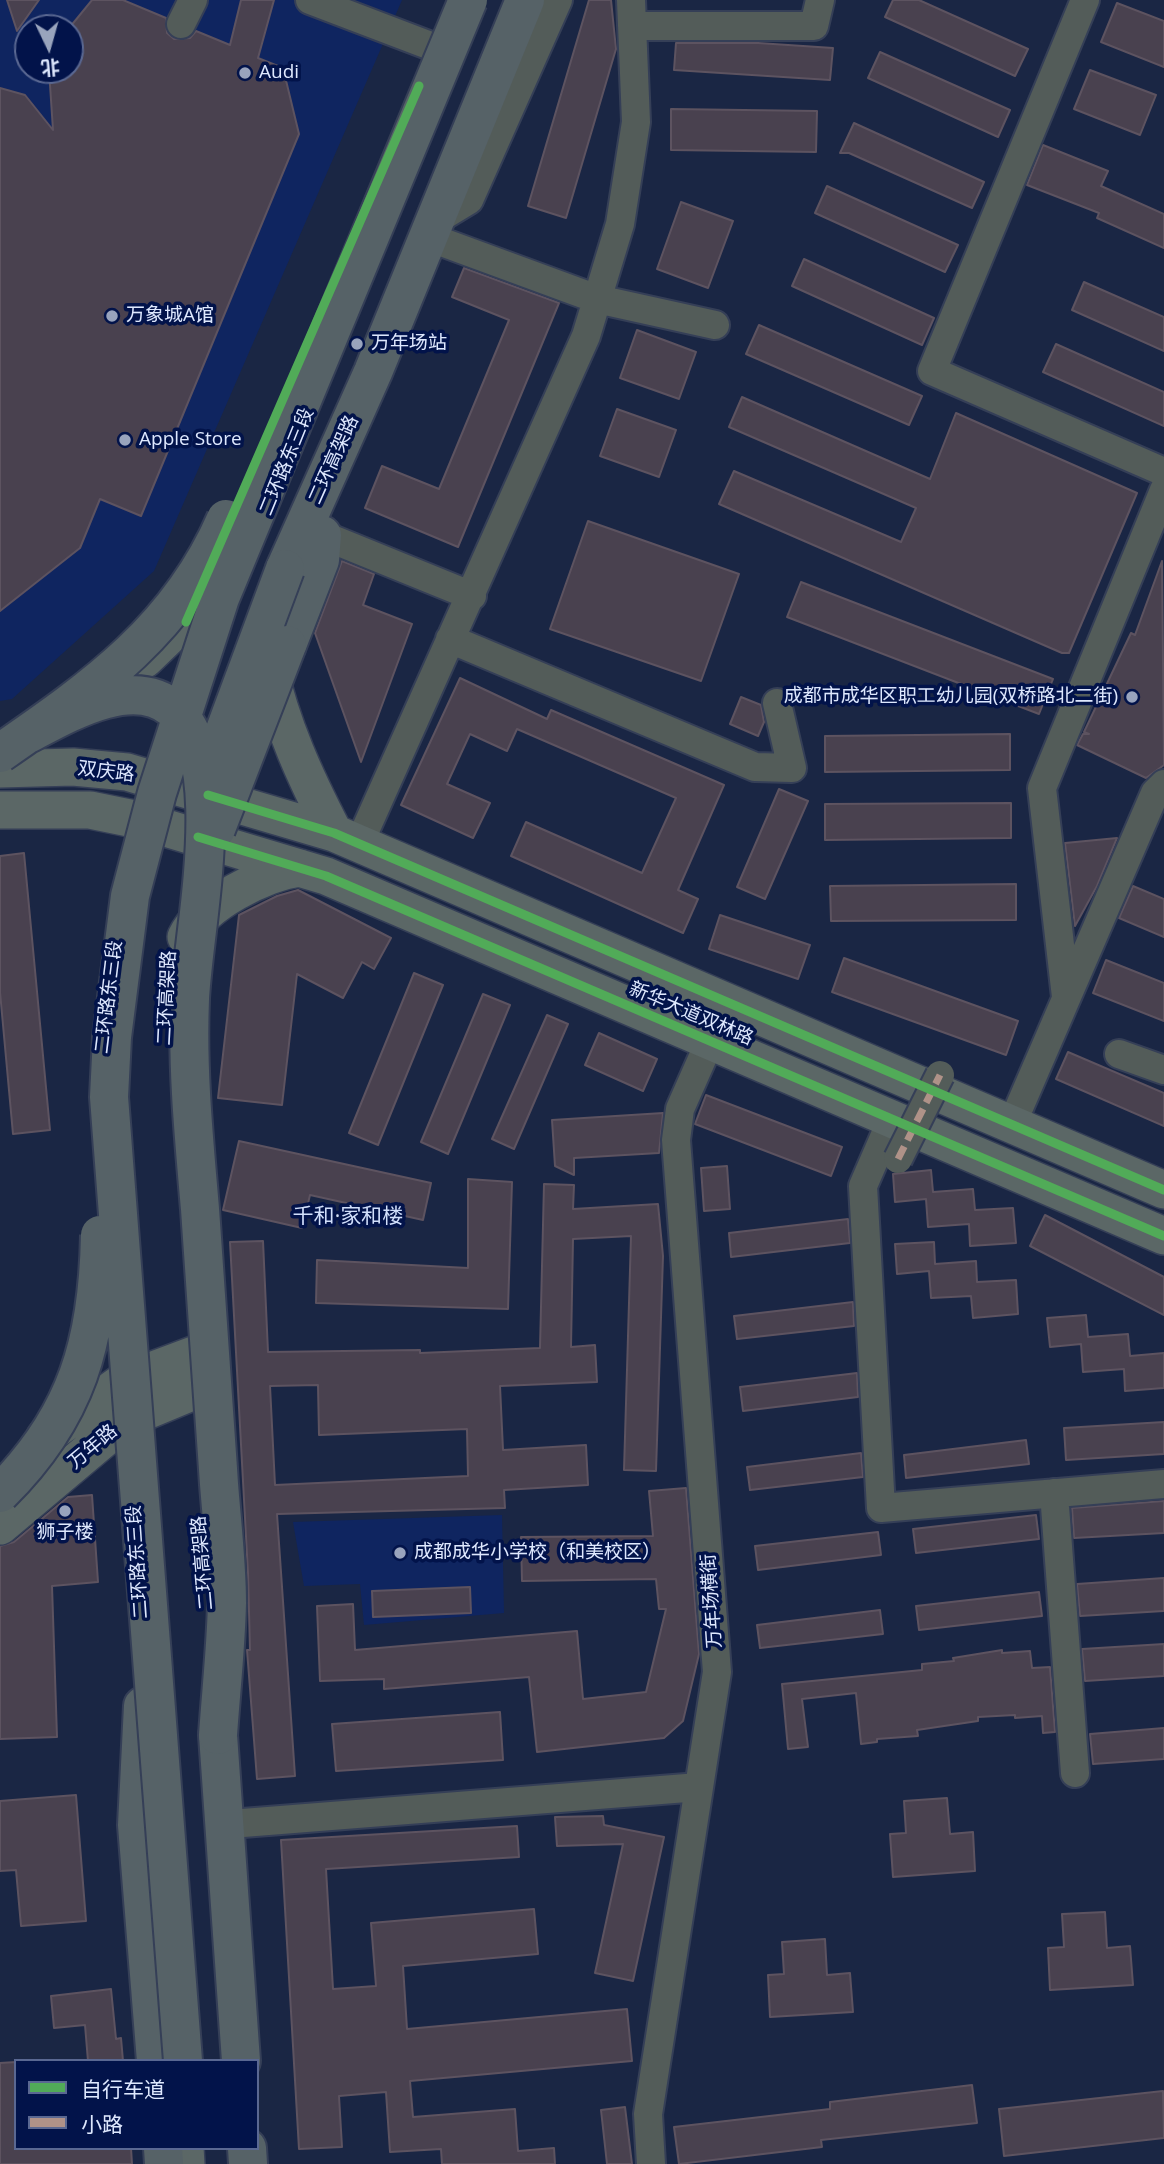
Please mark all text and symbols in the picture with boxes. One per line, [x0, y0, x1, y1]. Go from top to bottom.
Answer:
north arrow [14, 14, 84, 84]
text: 北 [40, 54, 61, 82]
place label: Audi [259, 62, 299, 84]
marker: Audi [237, 65, 253, 81]
place label: 万象城A馆 [126, 305, 214, 327]
marker: 万象城A馆 [104, 308, 120, 324]
place label: 万年场站 [371, 333, 447, 355]
marker: 万年场站 [349, 336, 365, 352]
street label: 二环路东三段 [255, 405, 319, 519]
street label: 二环高架路 [304, 412, 364, 508]
place label: Apple Store [139, 429, 242, 451]
marker: Apple Store [117, 432, 133, 448]
place label: 成都市成华区职工幼儿园(双桥路北二街) [784, 686, 1118, 708]
marker: 成都市成华区职工幼儿园(双桥路北二街) [1124, 689, 1140, 705]
street label: 双庆路 [76, 757, 136, 787]
street label: 二环路东三段 [91, 939, 127, 1055]
street label: 二环高架路 [153, 950, 181, 1046]
street label: 新华大道双林路 [625, 978, 757, 1050]
district label: 千和·家和楼 [293, 1204, 403, 1230]
street label: 万年路 [64, 1420, 122, 1474]
marker: 狮子楼 [57, 1503, 73, 1519]
street label: 二环路东三段 [123, 1504, 153, 1620]
street label: 二环高架路 [188, 1515, 218, 1611]
place label: 狮子楼 [37, 1522, 93, 1544]
place label: 成都成华小学校（和美校区） [414, 1542, 661, 1564]
marker: 成都成华小学校（和美校区） [392, 1545, 408, 1561]
street label: 万年场横街 [697, 1553, 727, 1649]
legend [14, 2059, 259, 2150]
text: 自行车道 [81, 2075, 165, 2103]
text: 小路 [81, 2110, 123, 2138]

